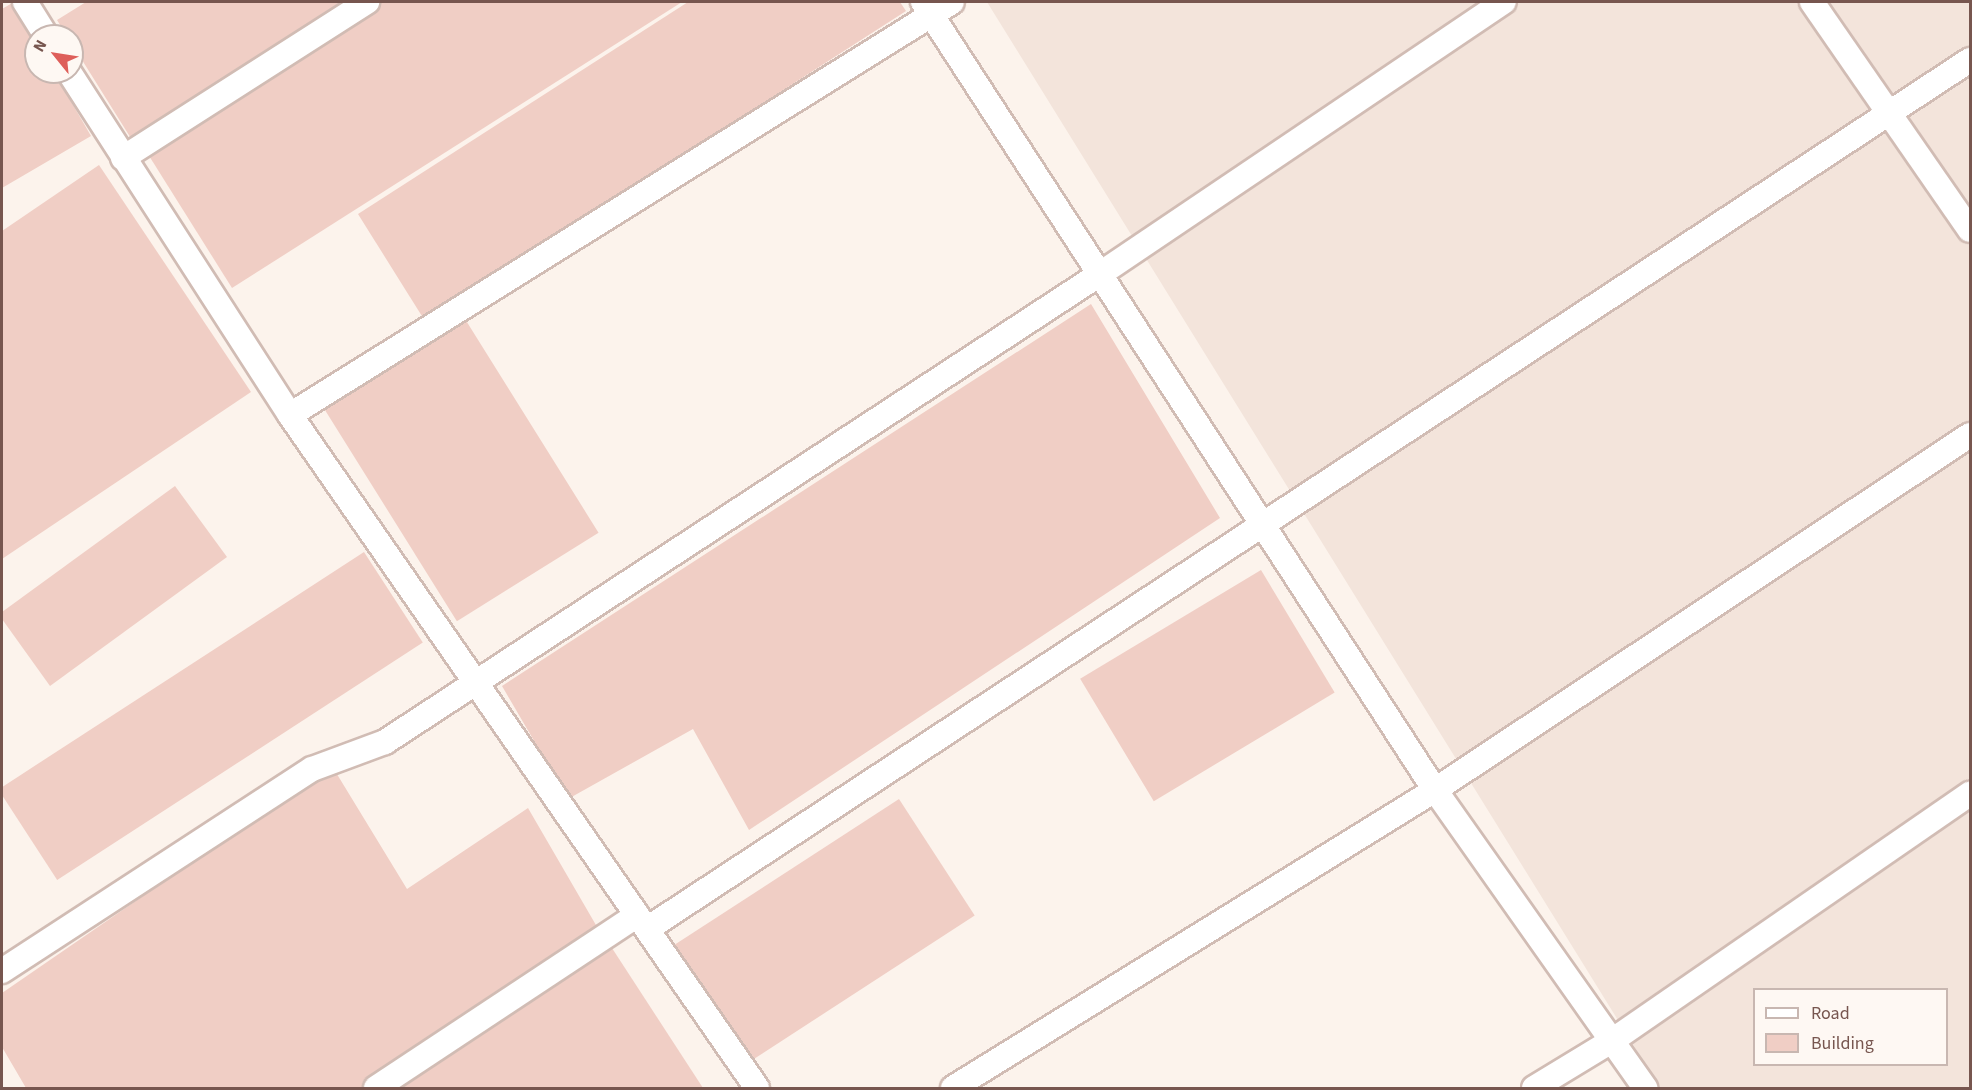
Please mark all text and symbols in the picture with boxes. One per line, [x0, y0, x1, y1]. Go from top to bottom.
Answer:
north arrow [24, 24, 84, 84]
text: N [28, 36, 52, 56]
legend [1753, 988, 1948, 1066]
text: Road [1811, 1001, 1850, 1026]
text: Building [1811, 1031, 1874, 1056]

